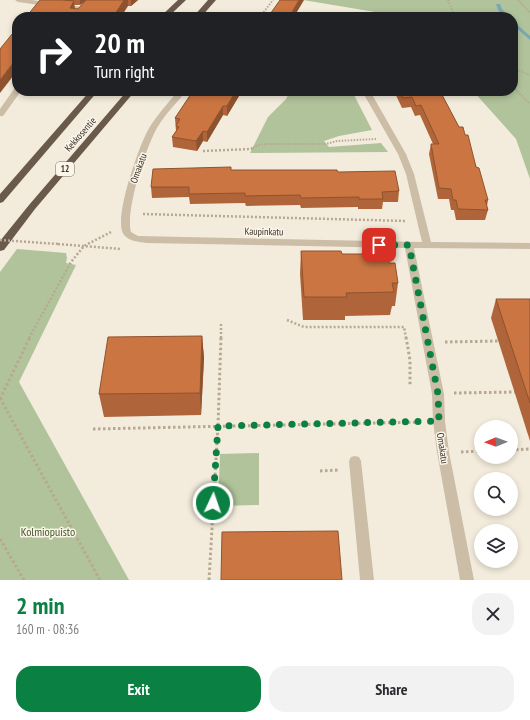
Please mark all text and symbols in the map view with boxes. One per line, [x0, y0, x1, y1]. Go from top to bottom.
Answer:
text: 20 m [94, 24, 145, 61]
icon: right [28, 28, 80, 80]
text: Turn right [94, 60, 154, 83]
street label: Kekkosentie [62, 114, 99, 154]
street label: Omakatu [127, 151, 150, 185]
road number: 12 [56, 162, 74, 176]
street label: Kaupinkatu [244, 225, 284, 238]
pin [362, 228, 396, 262]
icon: arrive [368, 234, 390, 256]
north arrow [474, 420, 518, 464]
map controls [474, 420, 518, 568]
street label: Omakatu [434, 432, 451, 464]
button: search [474, 472, 518, 516]
position arrow [192, 482, 234, 524]
park label: Kolmiopuisto [21, 524, 75, 539]
button: layers [474, 524, 518, 568]
text: 2 min [16, 590, 64, 621]
button: close [472, 593, 514, 635]
text: 160 m · 08:36 [16, 621, 79, 638]
button: Exit [16, 666, 261, 712]
button: Share [269, 666, 514, 712]

